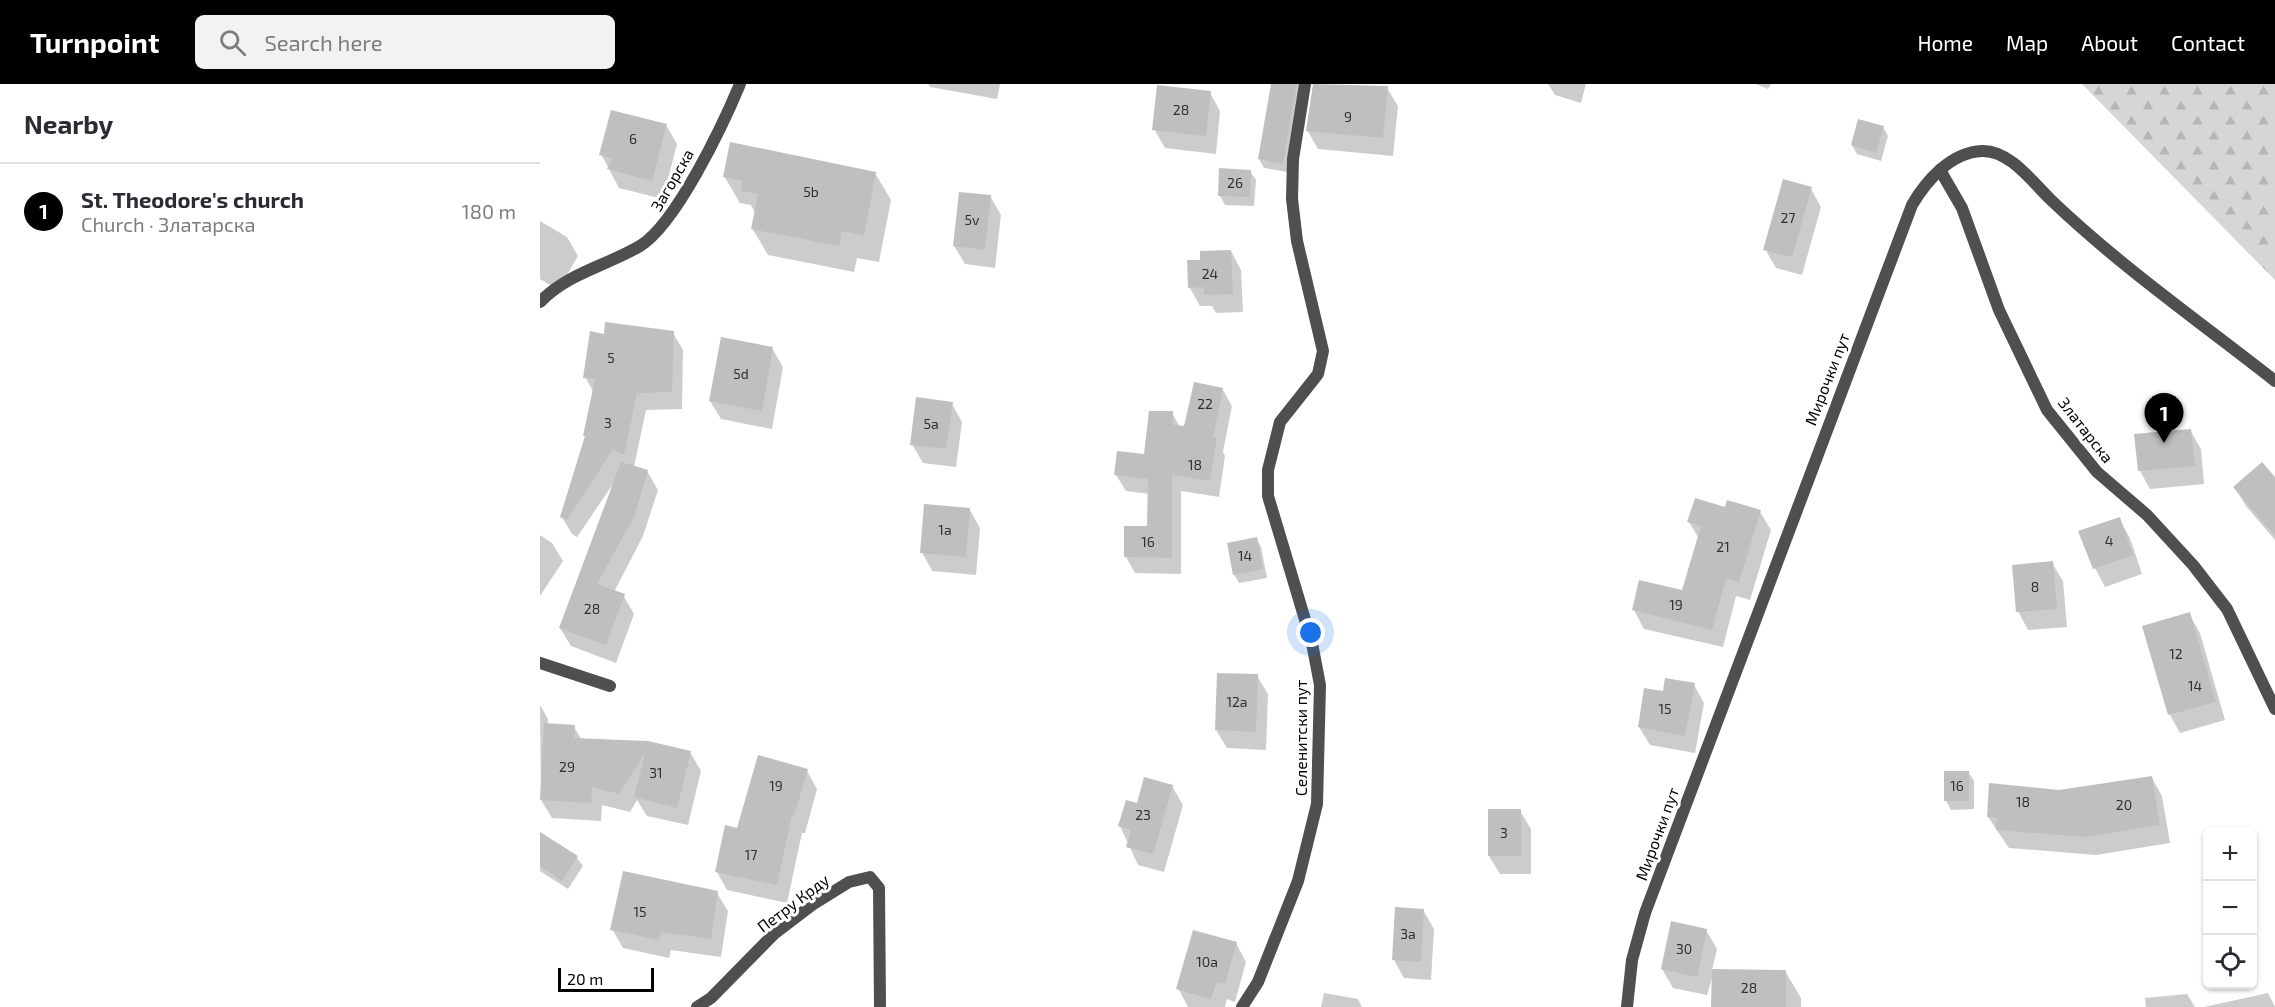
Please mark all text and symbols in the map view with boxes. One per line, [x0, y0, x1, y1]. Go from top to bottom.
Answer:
search box [195, 15, 615, 69]
text: Turnpoint [30, 25, 159, 59]
icon: search [216, 26, 249, 59]
text: Search here [264, 29, 383, 55]
text: Home [1917, 30, 1973, 55]
text: Map [2006, 30, 2048, 55]
text: About [2081, 30, 2138, 55]
text: Contact [2171, 30, 2245, 55]
house number: 28 [1173, 101, 1189, 118]
text: Nearby [24, 108, 113, 139]
house number: 9 [1344, 108, 1352, 125]
house number: 6 [629, 130, 637, 147]
street label: Загорска [646, 145, 697, 214]
house number: 26 [1227, 174, 1243, 191]
house number: 5b [803, 183, 819, 200]
text: St. Theodore's church [81, 186, 304, 212]
text: 1 [39, 199, 48, 223]
text: 180 m [462, 199, 516, 223]
house number: 27 [1780, 209, 1796, 226]
house number: 5v [965, 211, 980, 228]
text: Church · Златарска [81, 212, 256, 236]
house number: 24 [1202, 265, 1218, 282]
street label: Мирочки пут [1800, 330, 1854, 428]
house number: 5 [607, 349, 615, 366]
house number: 5d [733, 365, 749, 382]
street label: Златарска [2055, 393, 2118, 466]
pin: 1 [2144, 394, 2184, 443]
house number: 22 [1197, 395, 1213, 412]
house number: 3 [604, 414, 612, 431]
house number: 5a [923, 415, 939, 432]
house number: 18 [1188, 456, 1202, 473]
house number: 1a [938, 521, 952, 538]
house number: 4 [2105, 532, 2113, 549]
house number: 16 [1141, 533, 1155, 550]
house number: 21 [1716, 538, 1730, 555]
house number: 14 [1238, 547, 1252, 564]
house number: 8 [2031, 578, 2039, 595]
house number: 19 [1669, 596, 1683, 613]
house number: 28 [584, 600, 600, 617]
your location [1296, 618, 1325, 647]
house number: 12 [2169, 645, 2183, 662]
house number: 14 [2188, 677, 2202, 694]
street label: Селенитски пут [1291, 680, 1311, 796]
house number: 12a [1226, 693, 1248, 710]
house number: 15 [1658, 700, 1672, 717]
house number: 29 [559, 758, 575, 775]
house number: 31 [649, 764, 663, 781]
house number: 19 [769, 777, 783, 794]
house number: 16 [1950, 777, 1964, 794]
street label: Мирочки пут [1631, 785, 1683, 883]
house number: 18 [2016, 793, 2030, 810]
house number: 20 [2116, 796, 2132, 813]
house number: 23 [1135, 806, 1151, 823]
house number: 3 [1500, 824, 1508, 841]
map controls [2203, 827, 2257, 989]
button: + [2203, 827, 2257, 881]
house number: 17 [745, 846, 757, 863]
street label: Петру Крду [753, 869, 833, 937]
button: − [2203, 881, 2257, 935]
house number: 15 [633, 903, 647, 920]
house number: 3a [1400, 925, 1416, 942]
button: locate [2203, 935, 2257, 989]
house number: 30 [1676, 940, 1692, 957]
house number: 10a [1196, 953, 1218, 970]
scale bar [558, 965, 654, 992]
text: 20 m [567, 969, 603, 988]
house number: 28 [1741, 979, 1757, 996]

